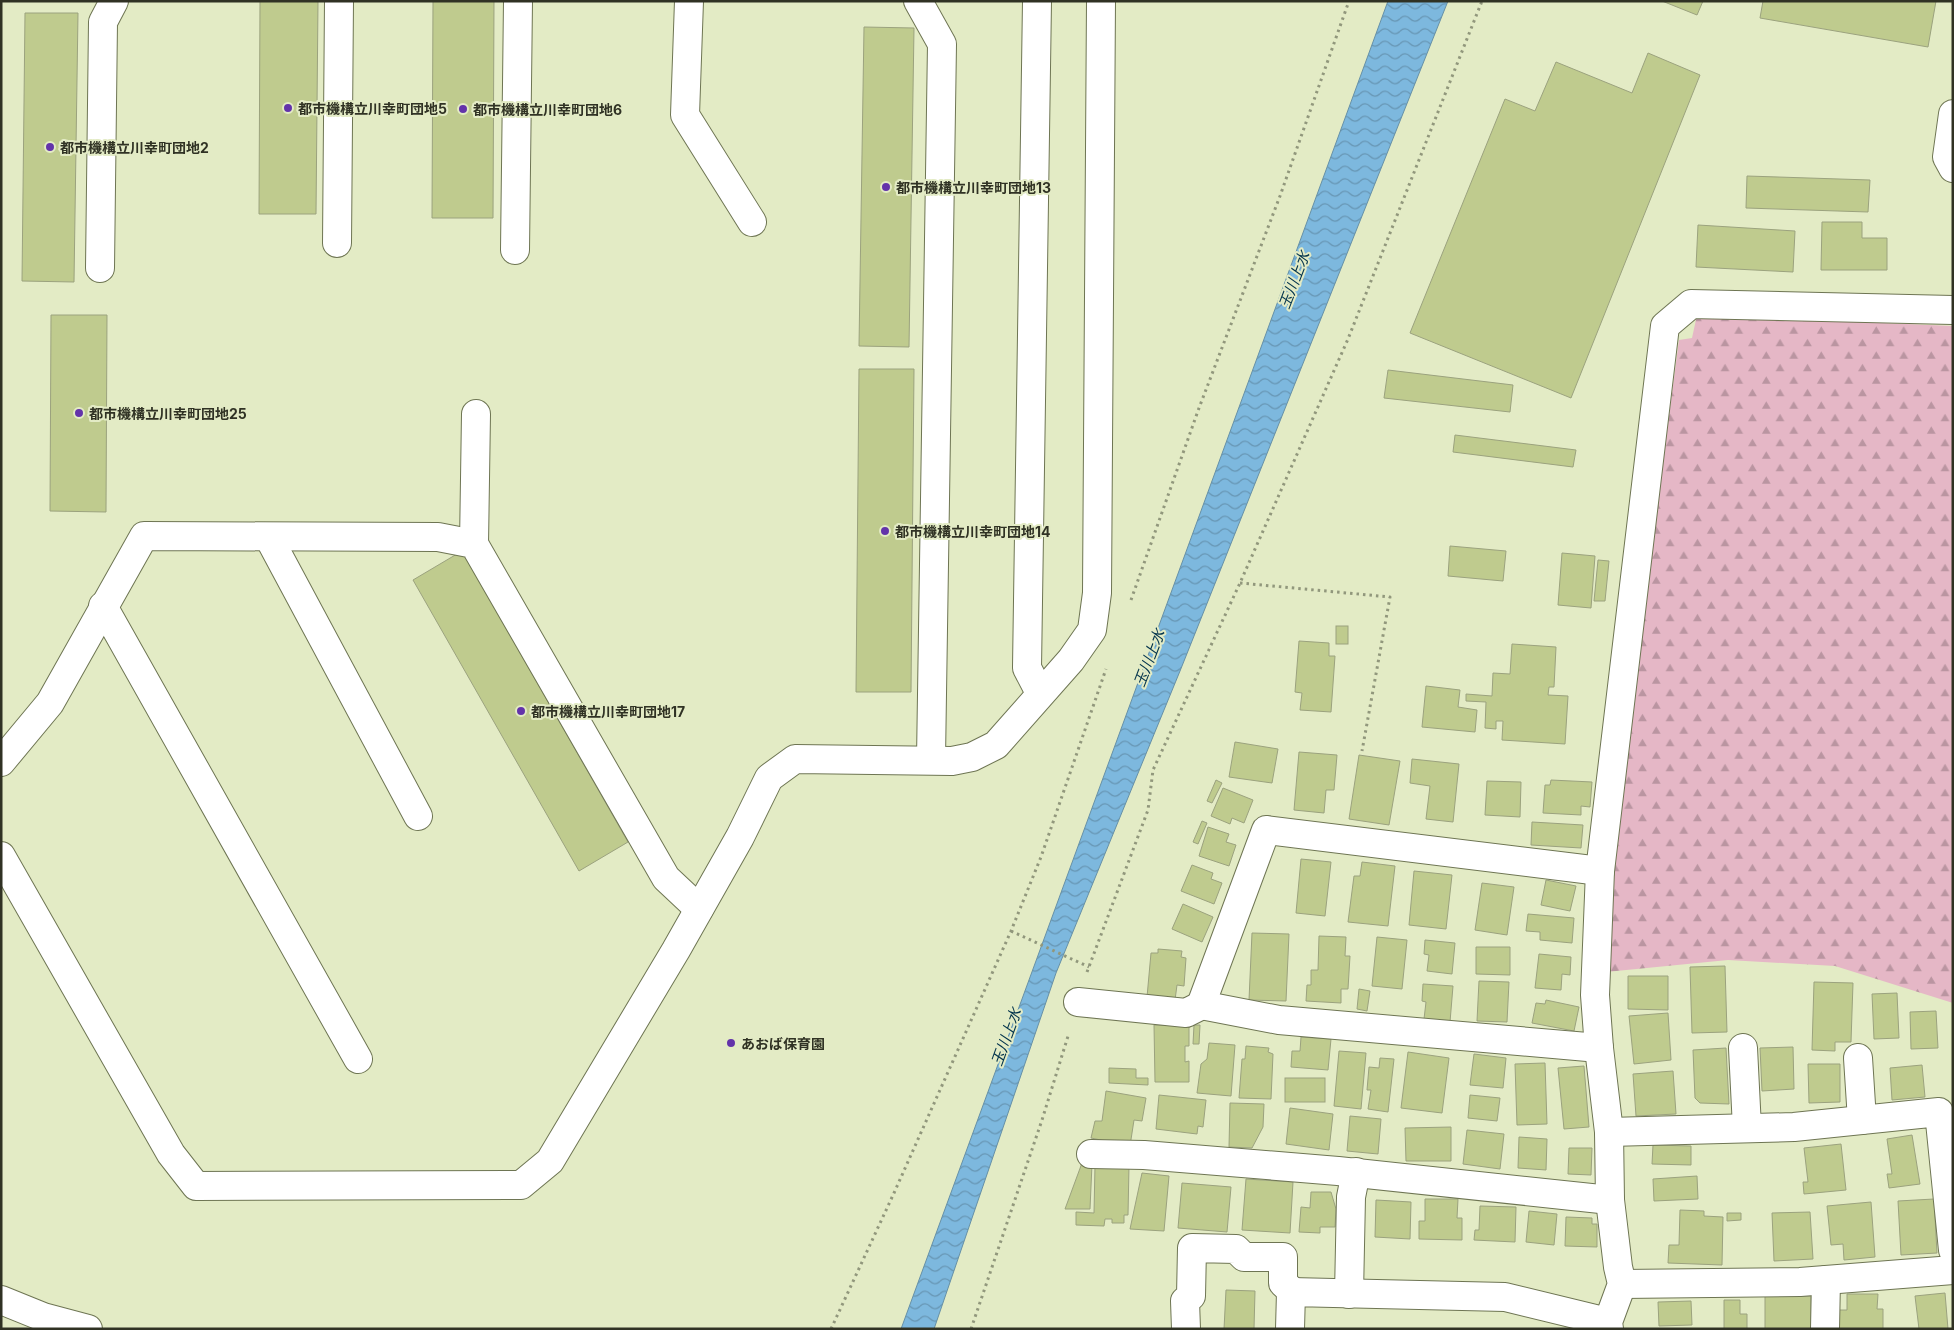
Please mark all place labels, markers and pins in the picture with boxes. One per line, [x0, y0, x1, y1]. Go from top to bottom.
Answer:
place label: 都市機構立川幸町団地5 [298, 100, 447, 117]
place label: 都市機構立川幸町団地6 [473, 101, 622, 118]
marker: 都市機構立川幸町団地5 [282, 102, 294, 114]
marker: 都市機構立川幸町団地6 [457, 103, 469, 115]
place label: 都市機構立川幸町団地2 [60, 139, 209, 156]
marker: 都市機構立川幸町団地2 [44, 141, 56, 153]
place label: 都市機構立川幸町団地13 [896, 179, 1051, 196]
marker: 都市機構立川幸町団地13 [880, 181, 892, 193]
place label: 都市機構立川幸町団地25 [89, 405, 247, 422]
marker: 都市機構立川幸町団地25 [73, 407, 85, 419]
place label: 都市機構立川幸町団地14 [895, 523, 1051, 540]
marker: 都市機構立川幸町団地14 [879, 525, 891, 537]
place label: 都市機構立川幸町団地17 [531, 703, 685, 720]
marker: 都市機構立川幸町団地17 [515, 705, 527, 717]
place label: あおば保育園 [741, 1035, 825, 1052]
marker: あおば保育園 [725, 1037, 737, 1049]

